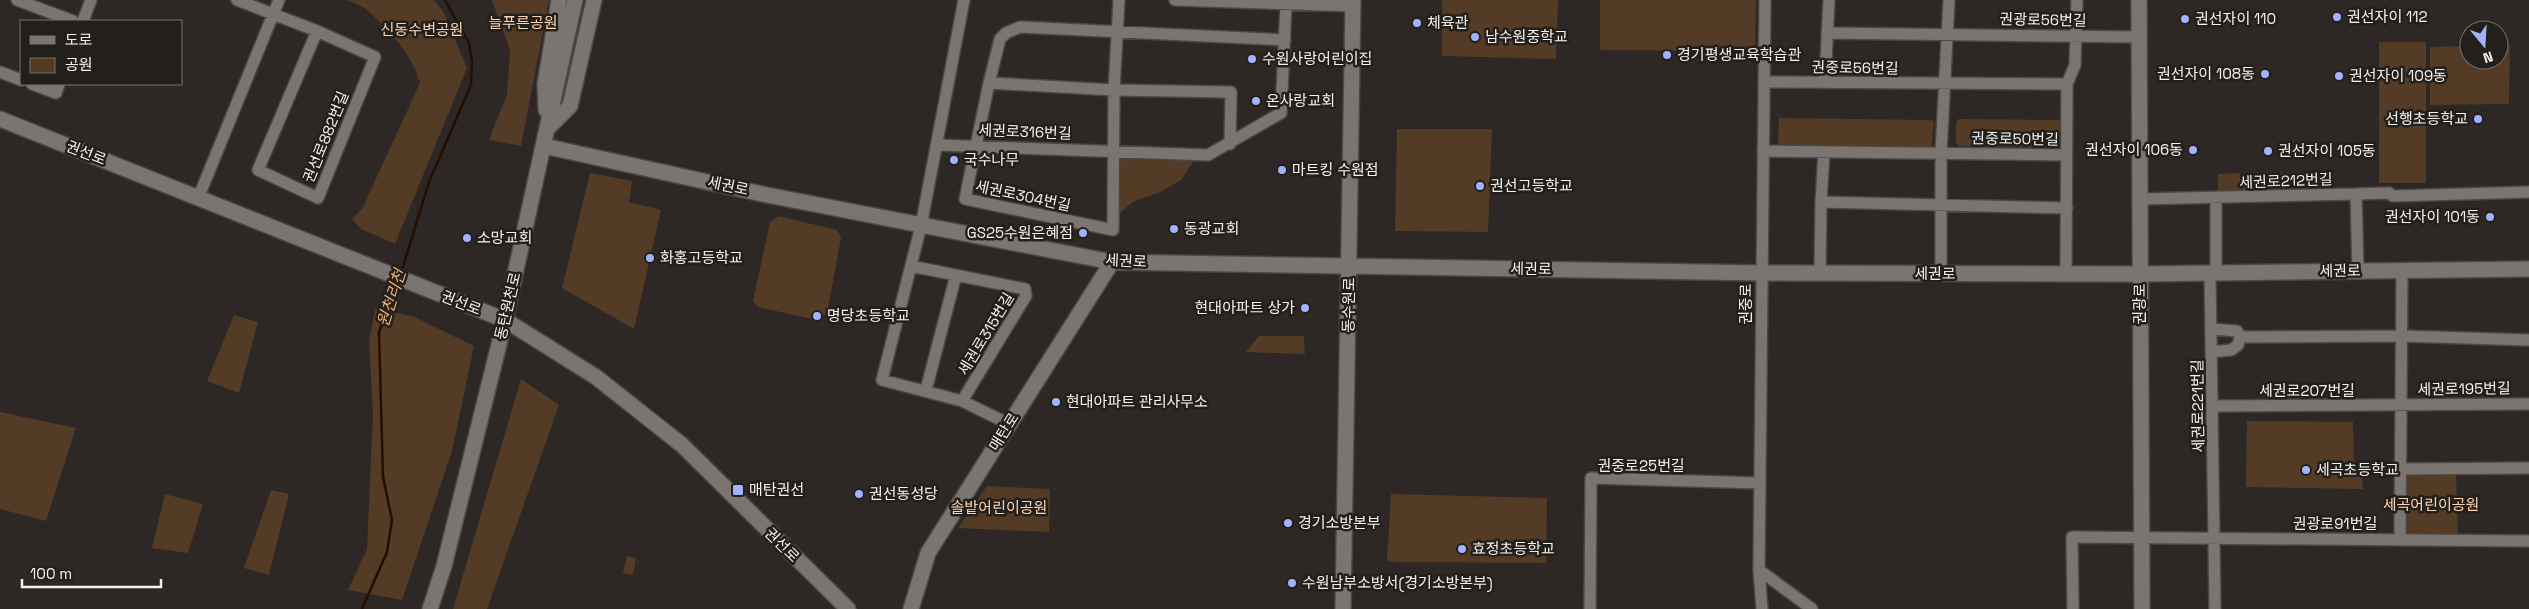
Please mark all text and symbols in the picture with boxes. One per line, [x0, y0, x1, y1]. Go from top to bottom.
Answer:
place label: 권선자이 112 [2347, 7, 2428, 26]
street label: 권광로56번길 [1999, 9, 2087, 30]
place label: 권선자이 110 [2195, 9, 2276, 28]
marker: 권선자이 112 [2331, 11, 2343, 23]
park label: 늘푸른공원 [488, 13, 558, 32]
place label: 체육관 [1427, 13, 1469, 32]
marker: 권선자이 110 [2179, 13, 2191, 25]
marker: 체육관 [1411, 17, 1423, 29]
legend [20, 20, 182, 85]
park label: 신동수변공원 [381, 20, 463, 39]
north arrow [2459, 20, 2509, 70]
place label: 남수원중학교 [1485, 27, 1568, 46]
text: 도로 [65, 30, 93, 49]
marker: 남수원중학교 [1469, 31, 1481, 43]
place label: 경기평생교육학습관 [1677, 45, 1801, 64]
text: N [2481, 47, 2495, 67]
place label: 수원사랑어린이집 [1262, 49, 1372, 68]
marker: 경기평생교육학습관 [1661, 49, 1673, 61]
marker: 수원사랑어린이집 [1246, 53, 1258, 65]
text: 공원 [65, 55, 93, 74]
street label: 권중로56번길 [1811, 57, 1899, 78]
place label: 권선자이 108동 [2157, 64, 2255, 83]
place label: 권선자이 109동 [2349, 66, 2447, 85]
marker: 권선자이 108동 [2259, 68, 2271, 80]
marker: 권선자이 109동 [2333, 70, 2345, 82]
street label: 권선로882번길 [299, 88, 352, 185]
place label: 온사랑교회 [1266, 91, 1335, 110]
marker: 온사랑교회 [1250, 95, 1262, 107]
place label: 선행초등학교 [2385, 109, 2468, 128]
marker: 선행초등학교 [2472, 113, 2484, 125]
street label: 세권로316번길 [978, 120, 1072, 143]
street label: 권중로50번길 [1971, 128, 2059, 149]
street label: 권선로 [63, 136, 109, 169]
place label: 권선자이 106동 [2085, 140, 2183, 159]
place label: 권선자이 105동 [2278, 141, 2376, 160]
marker: 권선자이 106동 [2187, 144, 2199, 156]
marker: 권선자이 105동 [2262, 145, 2274, 157]
place label: 국수나무 [964, 150, 1019, 169]
marker: 국수나무 [948, 154, 960, 166]
place label: 마트킹 수원점 [1292, 160, 1379, 179]
marker: 마트킹 수원점 [1276, 164, 1288, 176]
street label: 세권로212번길 [2239, 169, 2333, 192]
street label: 세권로 [706, 172, 750, 199]
street label: 세권로304번길 [974, 176, 1073, 215]
place label: 권선고등학교 [1490, 176, 1573, 195]
marker: 권선고등학교 [1474, 180, 1486, 192]
place label: 권선자이 101동 [2385, 207, 2480, 226]
marker: 권선자이 101동 [2484, 211, 2496, 223]
place label: 동광교회 [1184, 219, 1239, 238]
place label: GS25수원은혜점 [967, 223, 1073, 242]
marker: 동광교회 [1168, 223, 1180, 235]
marker: GS25수원은혜점 [1077, 227, 1089, 239]
place label: 소망교회 [477, 228, 532, 247]
marker: 소망교회 [461, 232, 473, 244]
place label: 화홍고등학교 [660, 248, 743, 267]
street label: 세권로 [1105, 250, 1147, 271]
marker: 화홍고등학교 [644, 252, 656, 264]
street label: 세권로 [1510, 259, 1552, 278]
street label: 세권로 [2319, 261, 2361, 280]
street label: 세권로 [1914, 264, 1956, 283]
water label: 원천리천 [372, 265, 411, 329]
street label: 동탄원천로 [490, 270, 525, 342]
street label: 동수원로 [1339, 277, 1358, 333]
street label: 권중로 [1736, 283, 1755, 325]
street label: 권광로 [2130, 283, 2149, 325]
street label: 권선로 [438, 286, 484, 319]
street label: 세권로315번길 [953, 289, 1018, 379]
place label: 현대아파트 상가 [1195, 298, 1295, 317]
marker: 현대아파트 상가 [1299, 302, 1311, 314]
place label: 명당초등학교 [827, 306, 910, 325]
marker: 명당초등학교 [811, 310, 823, 322]
street label: 세권로221번길 [2187, 359, 2208, 453]
street label: 세권로195번길 [2417, 378, 2511, 399]
street label: 세권로207번길 [2259, 381, 2355, 400]
place label: 현대아파트 관리사무소 [1066, 392, 1208, 411]
marker: 현대아파트 관리사무소 [1050, 396, 1062, 408]
street label: 매탄로 [985, 409, 1023, 454]
street label: 권중로25번길 [1597, 456, 1685, 475]
place label: 세곡초등학교 [2316, 460, 2399, 479]
marker: 세곡초등학교 [2300, 464, 2312, 476]
place label: 매탄권선 [749, 480, 804, 499]
marker: 매탄권선 [731, 483, 745, 497]
place label: 권선동성당 [869, 484, 938, 503]
marker: 권선동성당 [853, 488, 865, 500]
park label: 세곡어린이공원 [2383, 495, 2479, 514]
park label: 솔밭어린이공원 [951, 498, 1047, 517]
place label: 경기소방본부 [1298, 513, 1381, 532]
street label: 권광로91번길 [2293, 514, 2377, 533]
marker: 경기소방본부 [1282, 517, 1294, 529]
street label: 권선로 [761, 523, 804, 566]
place label: 효정초등학교 [1472, 539, 1555, 558]
marker: 효정초등학교 [1456, 543, 1468, 555]
scale bar [22, 556, 161, 588]
text: 100 m [30, 564, 72, 583]
place label: 수원남부소방서(경기소방본부) [1302, 573, 1493, 593]
marker: 수원남부소방서(경기소방본부) [1286, 577, 1298, 589]

